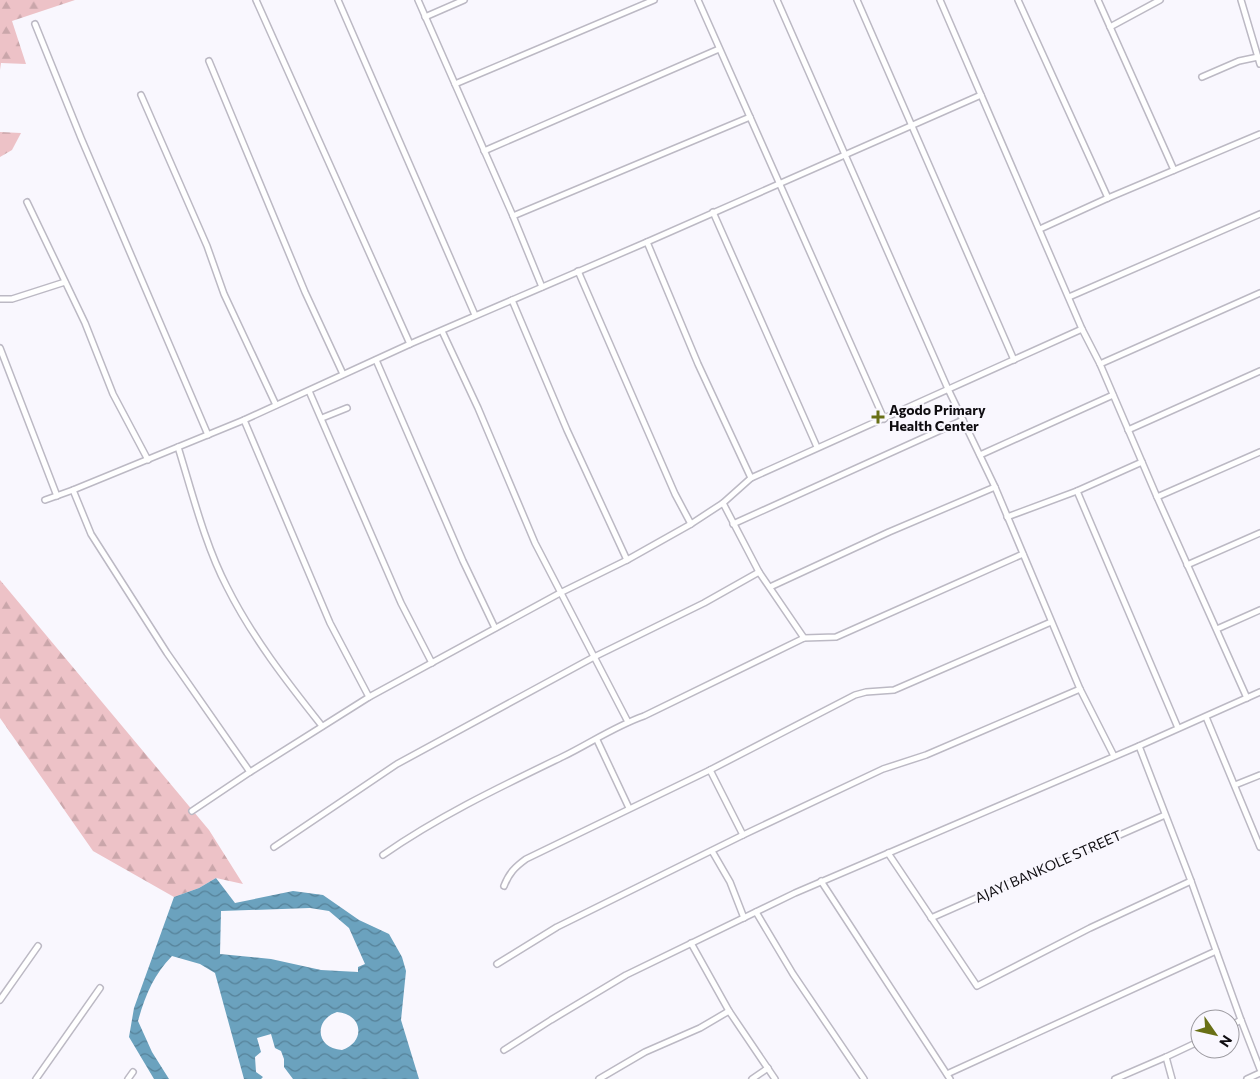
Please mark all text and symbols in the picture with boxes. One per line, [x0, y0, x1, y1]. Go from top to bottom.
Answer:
place label: Agodo Primary Health Center [889, 401, 986, 434]
marker: Agodo Primary Health Center [871, 410, 885, 424]
street label: AJAYI BANKOLE STREET [972, 826, 1124, 906]
north arrow [1190, 1009, 1240, 1059]
text: N [1216, 1032, 1236, 1051]

